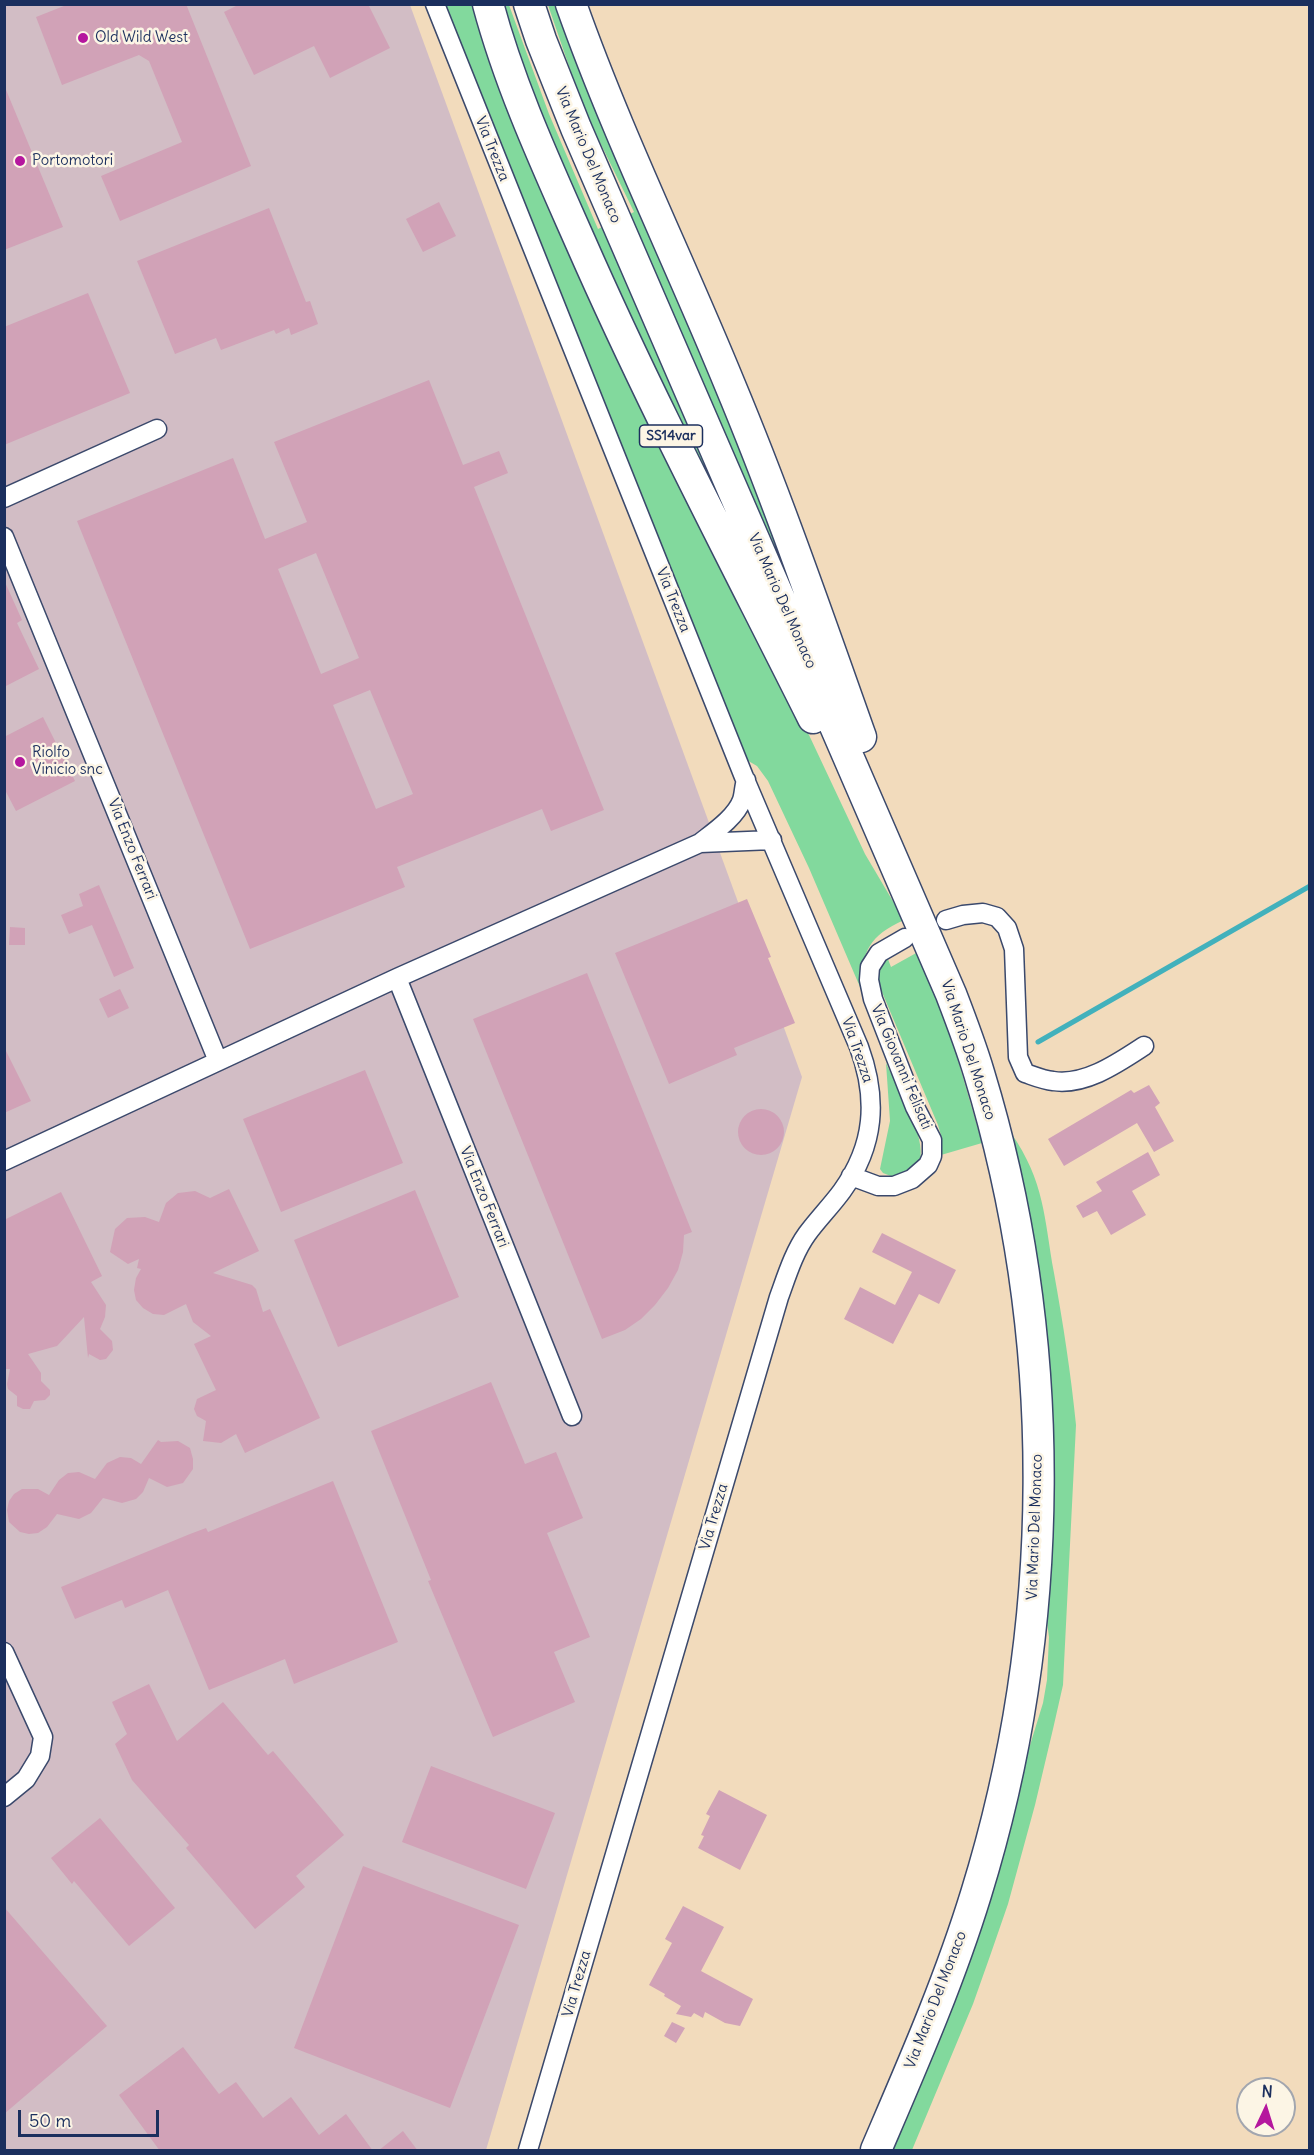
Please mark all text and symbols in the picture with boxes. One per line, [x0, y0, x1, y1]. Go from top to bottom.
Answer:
place label: Old Wild West [95, 29, 188, 47]
marker: Old Wild West [76, 31, 90, 45]
street label: Via Mario Del Monaco [551, 84, 625, 226]
street label: Via Trezza [471, 114, 513, 184]
place label: Portomotori [32, 152, 113, 170]
marker: Portomotori [13, 154, 27, 168]
road number: SS14var [640, 425, 702, 447]
street label: Via Mario Del Monaco [744, 531, 820, 671]
street label: Via Trezza [652, 565, 694, 635]
place label: Riolfo Vinicio snc [32, 744, 103, 779]
marker: Riolfo Vinicio snc [13, 755, 27, 769]
street label: Via Enzo Ferrari [104, 796, 160, 902]
street label: Via Mario Del Monaco [937, 978, 999, 1122]
street label: Via Giovanni Felisati [867, 1002, 935, 1132]
street label: Via Trezza [837, 1015, 877, 1085]
street label: Via Enzo Ferrari [456, 1144, 512, 1250]
street label: Via Mario Del Monaco [1023, 1454, 1047, 1600]
street label: Via Trezza [696, 1482, 732, 1552]
street label: Via Mario Del Monaco [901, 1929, 971, 2071]
street label: Via Trezza [559, 1949, 595, 2019]
north arrow [1236, 2077, 1296, 2137]
text: N [1261, 2081, 1273, 2101]
scale bar [21, 2098, 162, 2136]
text: 50 m [29, 2109, 71, 2132]

